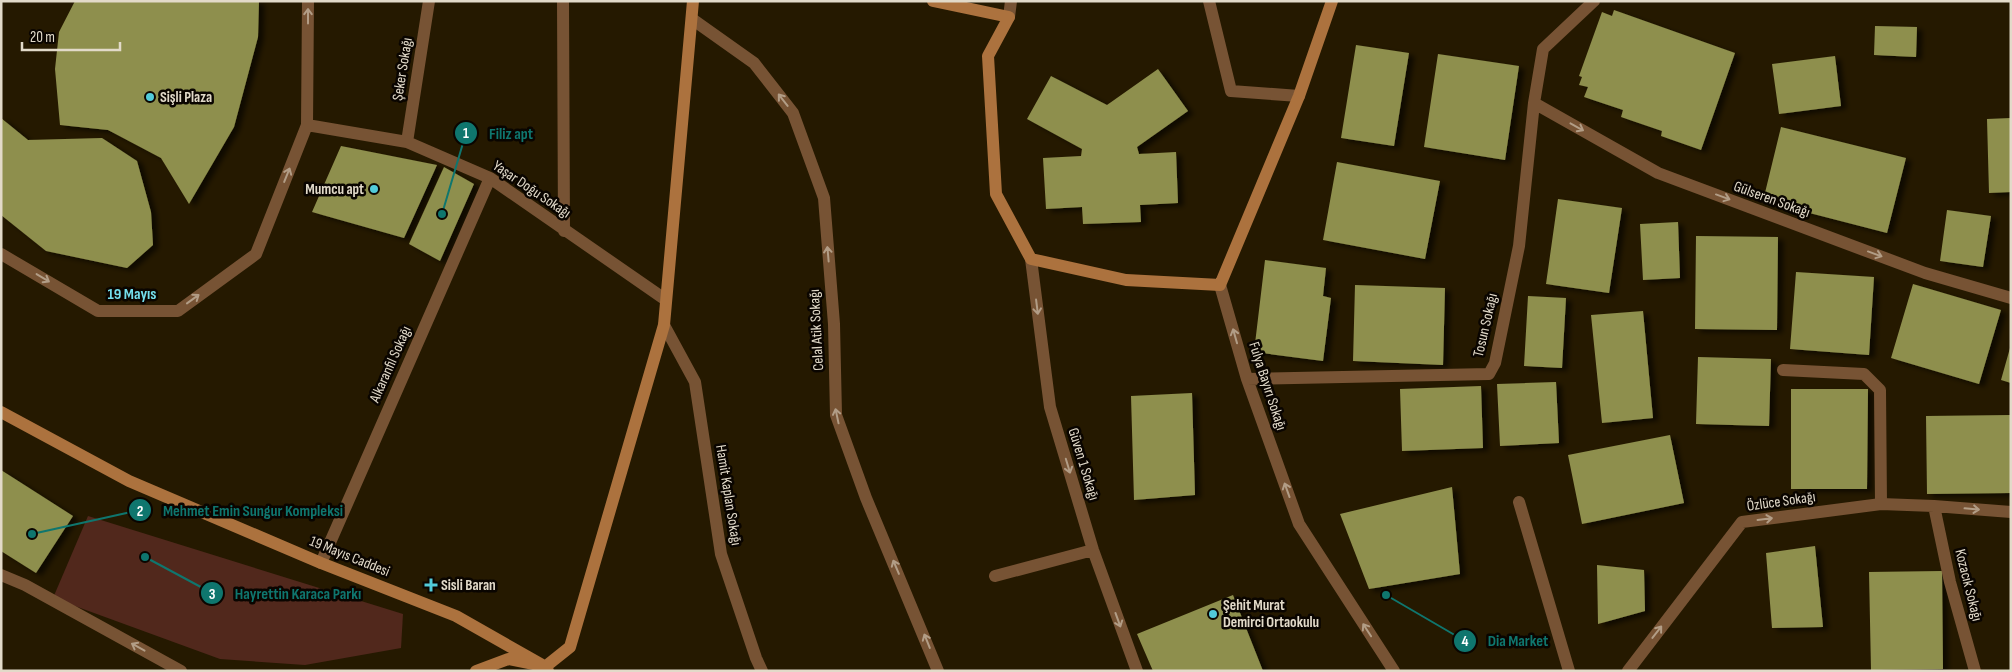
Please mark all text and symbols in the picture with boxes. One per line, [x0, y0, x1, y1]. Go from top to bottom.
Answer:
one-way arrow [303, 9, 313, 25]
scale bar [22, 20, 120, 52]
text: 20 m [30, 28, 55, 47]
street label: Şeker Sokağı [388, 36, 417, 102]
place label: Sişli Plaza [160, 88, 212, 107]
marker: Sişli Plaza [144, 91, 156, 103]
one-way arrow [777, 94, 788, 107]
callout: Filiz apt [454, 118, 543, 149]
one-way arrow [1569, 122, 1584, 132]
text: 1 [463, 124, 469, 143]
text: Filiz apt [489, 125, 533, 144]
street label: Yaşar Doğu Sokağı [489, 156, 574, 223]
one-way arrow [283, 168, 293, 183]
street label: Gülseren Sokağı [1731, 177, 1813, 222]
place label: Mumcu apt [305, 180, 364, 199]
marker: Mumcu apt [368, 183, 380, 195]
one-way arrow [1714, 193, 1730, 202]
one-way arrow [823, 246, 833, 262]
one-way arrow [1867, 250, 1882, 259]
one-way arrow [36, 274, 50, 284]
district label: 19 Mayıs [108, 285, 156, 304]
street label: Celal Atik Sokağı [805, 289, 828, 371]
street label: Tosun Sokağı [1469, 291, 1502, 359]
one-way arrow [186, 294, 200, 304]
one-way arrow [1032, 299, 1042, 315]
street label: Alkaranfil Sokağı [365, 323, 416, 406]
one-way arrow [1230, 328, 1239, 344]
street label: Fulya Bayırı Sokağı [1244, 340, 1291, 433]
one-way arrow [832, 408, 842, 424]
street label: Güven 1 Sokağı [1063, 426, 1104, 503]
street label: Hamit Kaplan Sokağı [711, 443, 746, 547]
one-way arrow [1063, 458, 1073, 474]
one-way arrow [1282, 482, 1291, 498]
street label: Özlüce Sokağı [1746, 487, 1817, 516]
callout: Mehmet Emin Sungur Kompleksi [128, 495, 353, 526]
text: 2 [137, 502, 143, 521]
text: Mehmet Emin Sungur Kompleksi [163, 502, 343, 521]
one-way arrow [1964, 504, 1980, 514]
one-way arrow [1757, 514, 1773, 524]
street label: 19 Mayıs Caddesi [307, 532, 393, 581]
street label: Kozacık Sokağı [1950, 547, 1987, 623]
one-way arrow [891, 560, 900, 575]
place label: Sisli Baran [441, 576, 496, 595]
callout: Hayrettin Karaca Parkı [199, 578, 371, 609]
marker: Sisli Baran [425, 579, 437, 591]
text: 3 [209, 585, 216, 604]
text: Hayrettin Karaca Parkı [235, 585, 361, 604]
place label: Şehit Murat Demirci Ortaokulu [1223, 596, 1319, 632]
marker: Şehit Murat Demirci Ortaokulu [1207, 608, 1219, 620]
one-way arrow [1114, 612, 1124, 628]
one-way arrow [1362, 623, 1372, 637]
callout: Dia Market [1453, 625, 1559, 656]
one-way arrow [1652, 626, 1663, 639]
text: 4 [1462, 632, 1469, 651]
text: Dia Market [1488, 632, 1548, 651]
one-way arrow [922, 634, 931, 649]
one-way arrow [130, 642, 145, 652]

